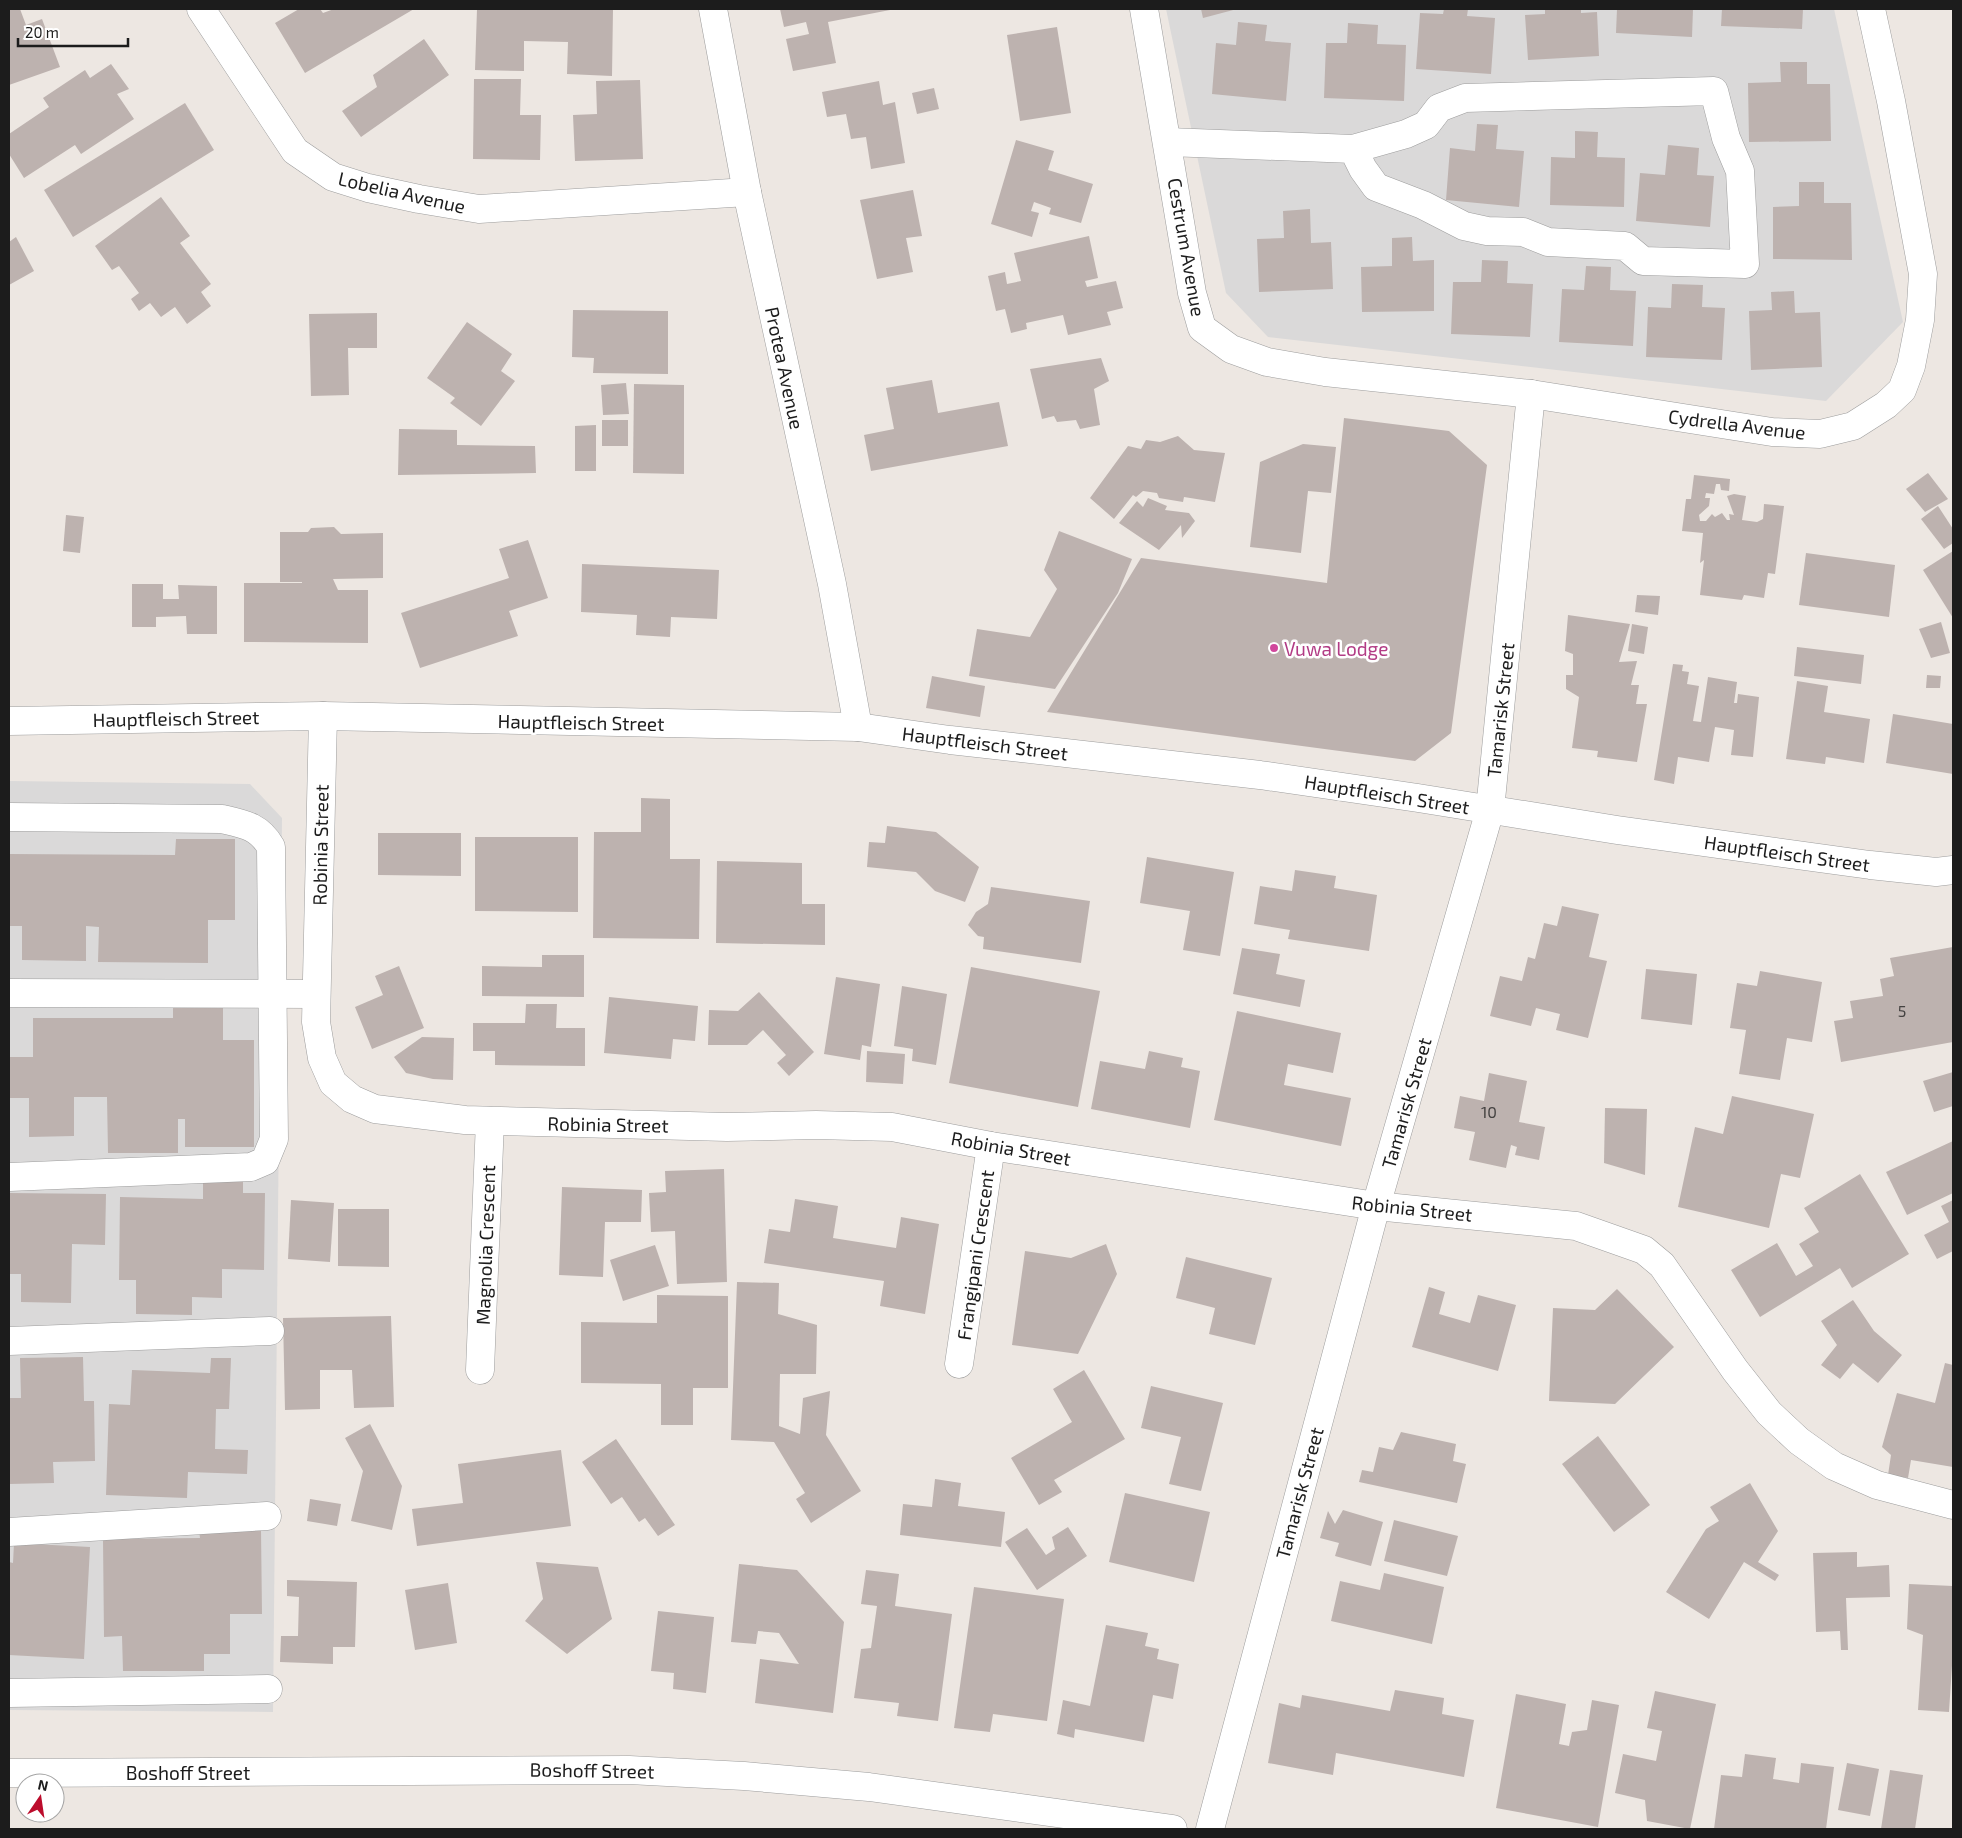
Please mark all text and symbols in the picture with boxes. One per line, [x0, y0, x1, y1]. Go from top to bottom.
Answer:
scale bar [18, 15, 128, 47]
text: 20 m [25, 23, 59, 41]
street label: Lobelia Avenue [336, 166, 468, 218]
street label: Cestrum Avenue [1163, 176, 1211, 318]
street label: Protea Avenue [761, 305, 809, 431]
street label: Cydrella Avenue [1667, 404, 1807, 444]
place label: Vuwa Lodge [1284, 637, 1388, 660]
marker: Vuwa Lodge [1268, 642, 1280, 654]
street label: Tamarisk Street [1481, 642, 1519, 778]
street label: Hauptfleisch Street [92, 705, 260, 731]
street label: Hauptfleisch Street [497, 709, 665, 735]
street label: Hauptfleisch Street [901, 721, 1069, 765]
street label: Hauptfleisch Street [1303, 770, 1471, 818]
street label: Robinia Street [307, 784, 333, 906]
street label: Hauptfleisch Street [1703, 830, 1871, 876]
house number: 5 [1898, 1001, 1906, 1020]
street label: Tamarisk Street [1376, 1035, 1436, 1171]
house number: 10 [1481, 1102, 1497, 1121]
street label: Robinia Street [547, 1111, 669, 1137]
street label: Robinia Street [949, 1126, 1073, 1170]
street label: Magnolia Crescent [471, 1165, 499, 1325]
street label: Frangipani Crescent [952, 1169, 998, 1341]
street label: Robinia Street [1351, 1190, 1473, 1226]
street label: Tamarisk Street [1270, 1425, 1328, 1561]
street label: Boshoff Street [530, 1757, 654, 1783]
street label: Boshoff Street [126, 1761, 250, 1784]
north arrow [15, 1773, 65, 1823]
text: N [36, 1775, 50, 1794]

